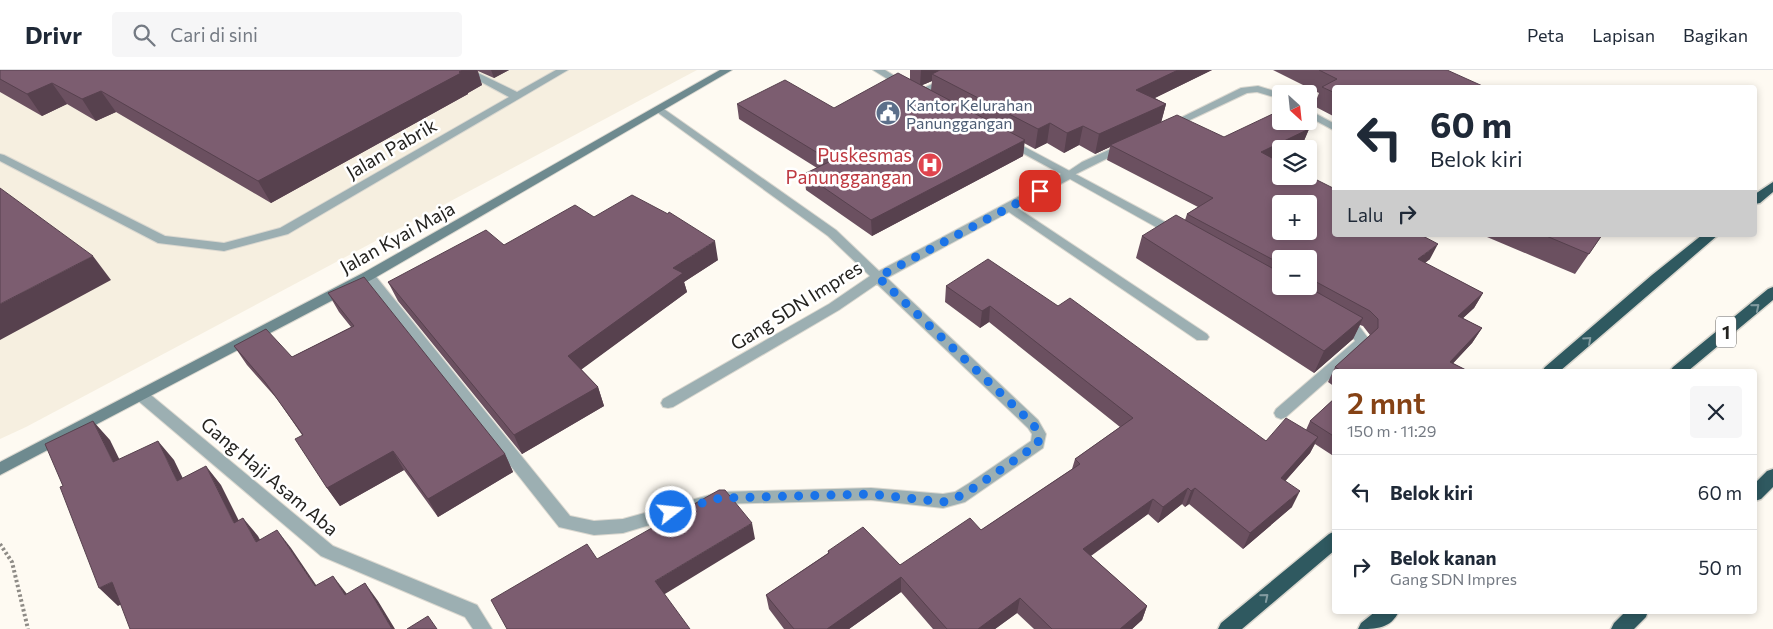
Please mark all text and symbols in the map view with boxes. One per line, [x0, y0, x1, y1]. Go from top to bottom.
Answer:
search box [112, 12, 462, 57]
text: Drivr [25, 20, 82, 49]
icon: search [130, 21, 158, 49]
text: Cari di sini [170, 23, 258, 46]
text: Peta [1527, 24, 1564, 46]
text: Lapisan [1592, 24, 1655, 46]
text: Bagikan [1683, 24, 1748, 46]
north arrow [1272, 85, 1318, 130]
map controls [1272, 85, 1317, 295]
place label: Kantor Kelurahan Panunggangan [906, 95, 1033, 132]
public building icon: Kantor Kelurahan Panunggangan [875, 100, 901, 126]
text: 60 m [1430, 102, 1512, 145]
icon: left [1347, 105, 1412, 170]
street label: Jalan Pabrik [342, 113, 440, 183]
button: layers [1272, 140, 1317, 185]
place label: Puskesmas Panunggangan [785, 143, 912, 188]
text: Belok kiri [1430, 145, 1523, 172]
hospital icon: Puskesmas Panunggangan [917, 152, 943, 178]
pin [1019, 170, 1061, 212]
icon: arrive [1026, 177, 1054, 205]
button: + [1272, 195, 1317, 240]
street label: Jalan Kyai Maja [336, 196, 458, 278]
icon: right [1393, 200, 1421, 228]
text: Lalu [1347, 203, 1383, 226]
button: − [1272, 250, 1317, 295]
street label: Gang SDN Impres [726, 255, 866, 355]
one-way arrow [1750, 304, 1759, 312]
road number: 1 [1716, 316, 1736, 348]
one-way arrow [1582, 337, 1591, 346]
text: 2 mnt [1347, 383, 1426, 420]
button: close [1690, 386, 1742, 438]
street label: Gang Haji Asam Aba [197, 412, 343, 540]
text: 150 m · 11:29 [1347, 421, 1436, 440]
icon: left [1347, 478, 1375, 506]
text: Belok kiri [1390, 481, 1473, 504]
text: 60 m [1698, 481, 1742, 504]
position arrow [644, 485, 696, 537]
text: Belok kanan [1390, 546, 1497, 569]
icon: right [1347, 553, 1375, 581]
text: 50 m [1698, 556, 1742, 579]
text: Gang SDN Impres [1390, 569, 1517, 588]
one-way arrow [1259, 594, 1268, 603]

